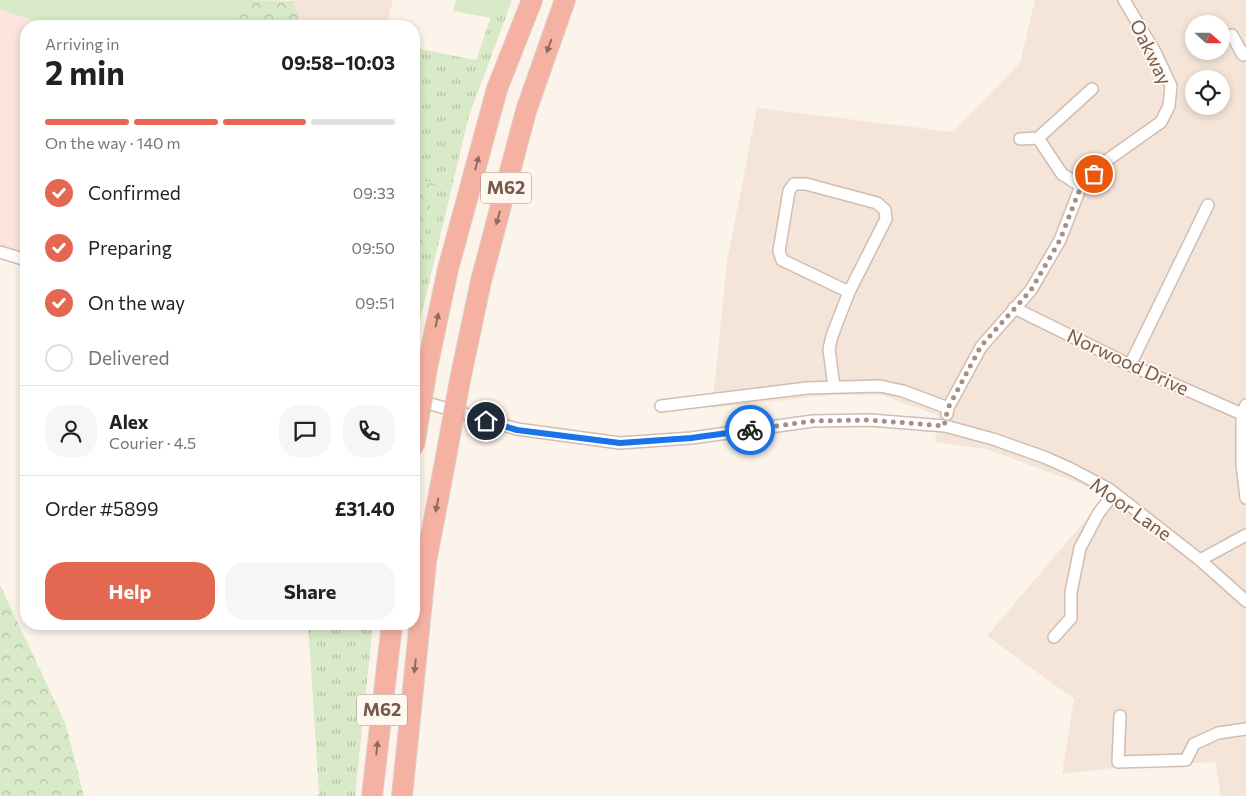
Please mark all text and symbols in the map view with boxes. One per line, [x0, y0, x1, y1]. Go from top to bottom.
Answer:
street label: Oakway [1126, 15, 1177, 89]
north arrow [1185, 15, 1230, 60]
map controls [1185, 15, 1230, 115]
text: Arriving in [45, 34, 119, 53]
one-way arrow [545, 39, 553, 54]
text: 09:58–10:03 [281, 51, 395, 74]
text: 2 min [45, 52, 125, 92]
button: locate [1185, 70, 1230, 115]
text: On the way · 140 m [45, 133, 180, 152]
pin [1073, 153, 1115, 195]
one-way arrow [473, 155, 481, 170]
icon: bag [1080, 160, 1108, 188]
road number: M62 [481, 172, 531, 204]
icon: check [45, 179, 73, 207]
text: Confirmed [88, 181, 181, 204]
text: 09:33 [353, 183, 395, 202]
one-way arrow [493, 211, 501, 226]
icon: check [45, 234, 73, 262]
text: Preparing [88, 236, 172, 259]
text: 09:50 [351, 238, 395, 257]
icon: check [45, 289, 73, 317]
text: On the way [88, 291, 185, 314]
text: 09:51 [355, 293, 395, 312]
one-way arrow [433, 313, 441, 328]
street label: Norwood Drive [1064, 323, 1193, 400]
text: Delivered [88, 346, 169, 369]
pin [465, 400, 507, 442]
button: person [45, 405, 97, 457]
button: chat [279, 405, 331, 457]
button: phone [343, 405, 395, 457]
courier [725, 405, 775, 455]
icon: home [472, 407, 500, 435]
text: Alex [109, 410, 149, 433]
icon: bike [736, 416, 764, 444]
text: Courier · 4.5 [109, 433, 196, 452]
street label: Moor Lane [1086, 472, 1176, 545]
text: Order #5899 [45, 497, 159, 520]
text: £31.40 [335, 497, 395, 520]
one-way arrow [433, 497, 441, 513]
button: Help [45, 562, 215, 620]
button: Share [225, 562, 395, 620]
one-way arrow [411, 658, 419, 674]
road number: M62 [357, 694, 407, 726]
one-way arrow [374, 739, 382, 755]

